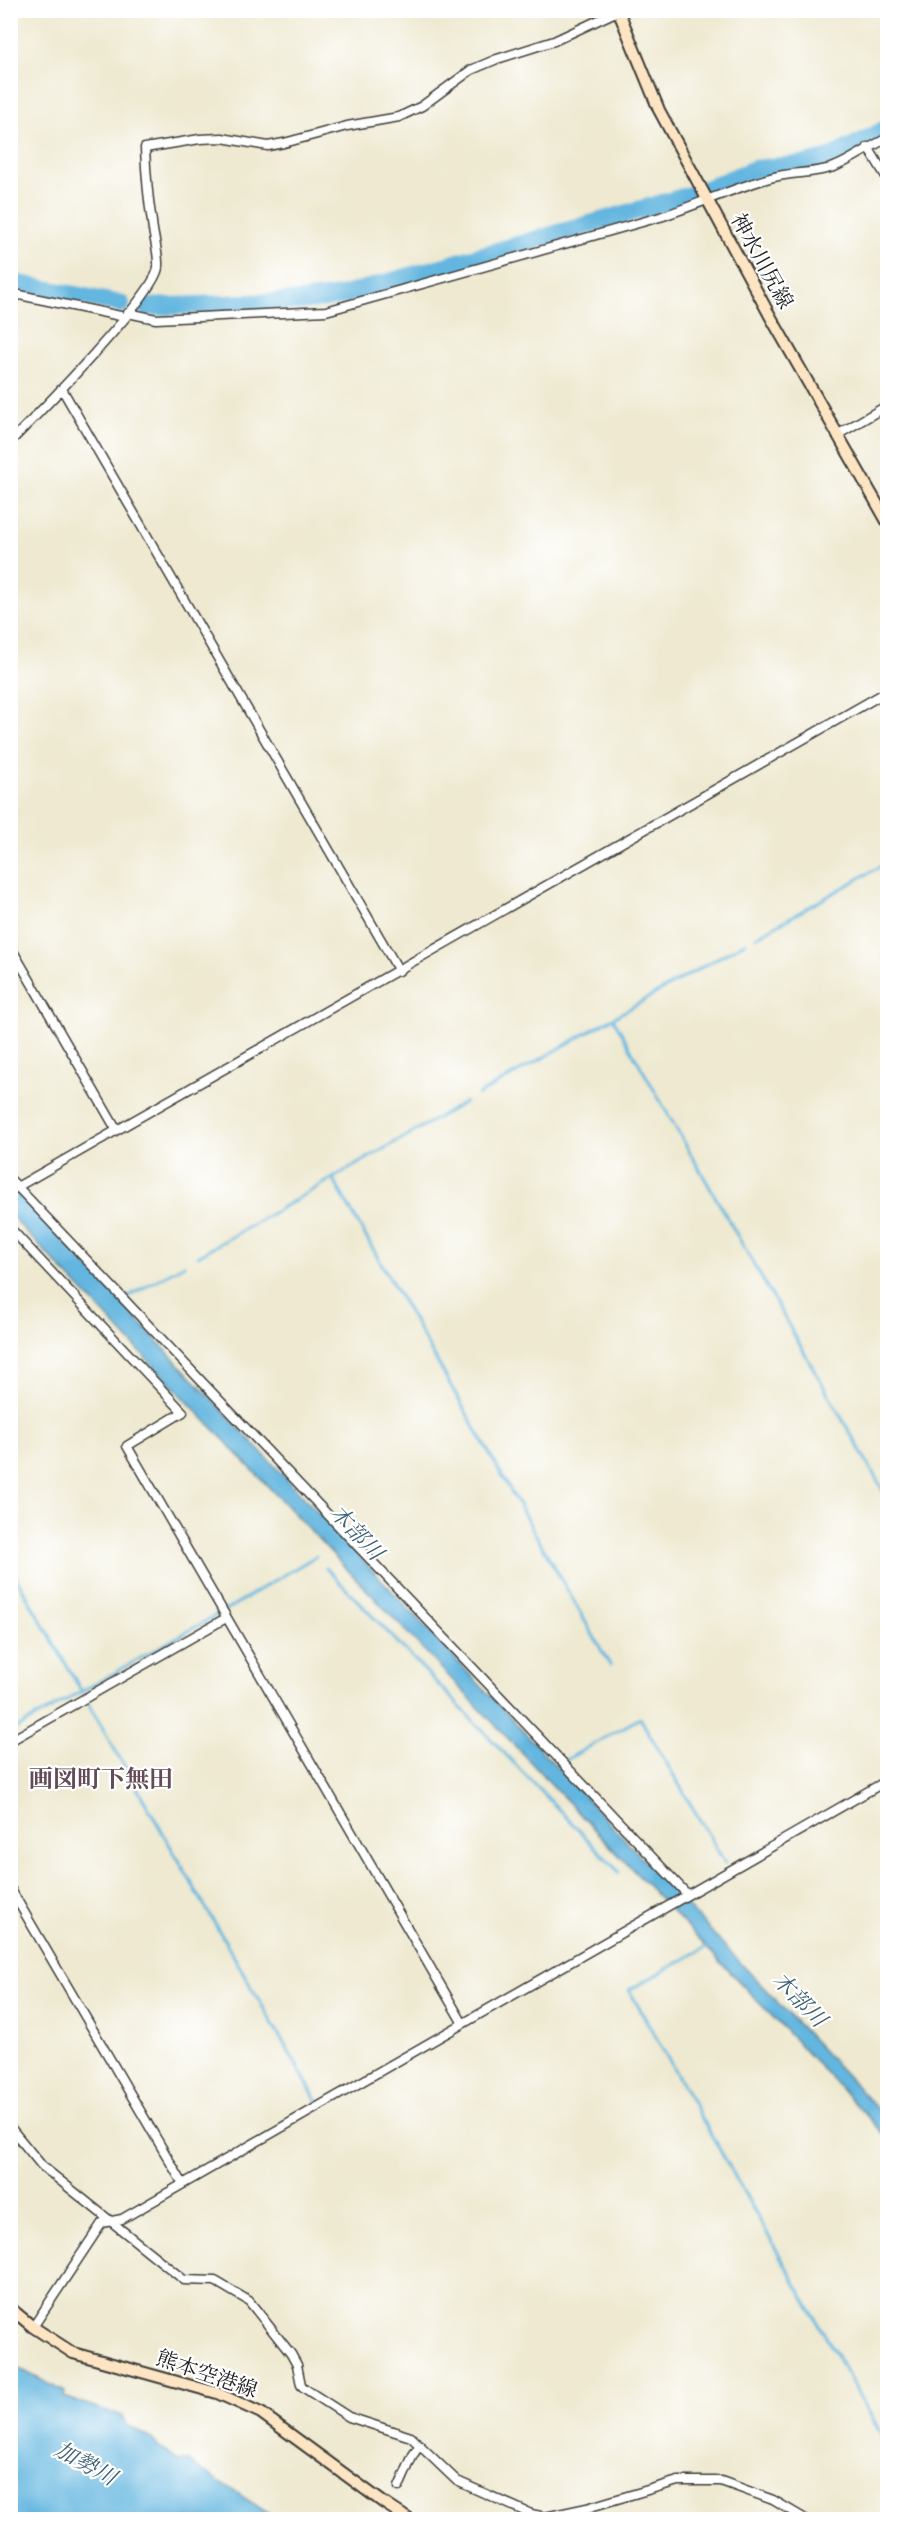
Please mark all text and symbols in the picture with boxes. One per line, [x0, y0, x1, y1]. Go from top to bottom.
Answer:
street label: 神水川尻線 [724, 208, 800, 314]
water label: 木部川 [323, 1498, 391, 1569]
district label: 画図町下無田 [29, 1763, 173, 1795]
water label: 木部川 [766, 1966, 834, 2035]
street label: 熊本空港線 [153, 2344, 261, 2404]
water label: 加勢川 [49, 2435, 123, 2494]

